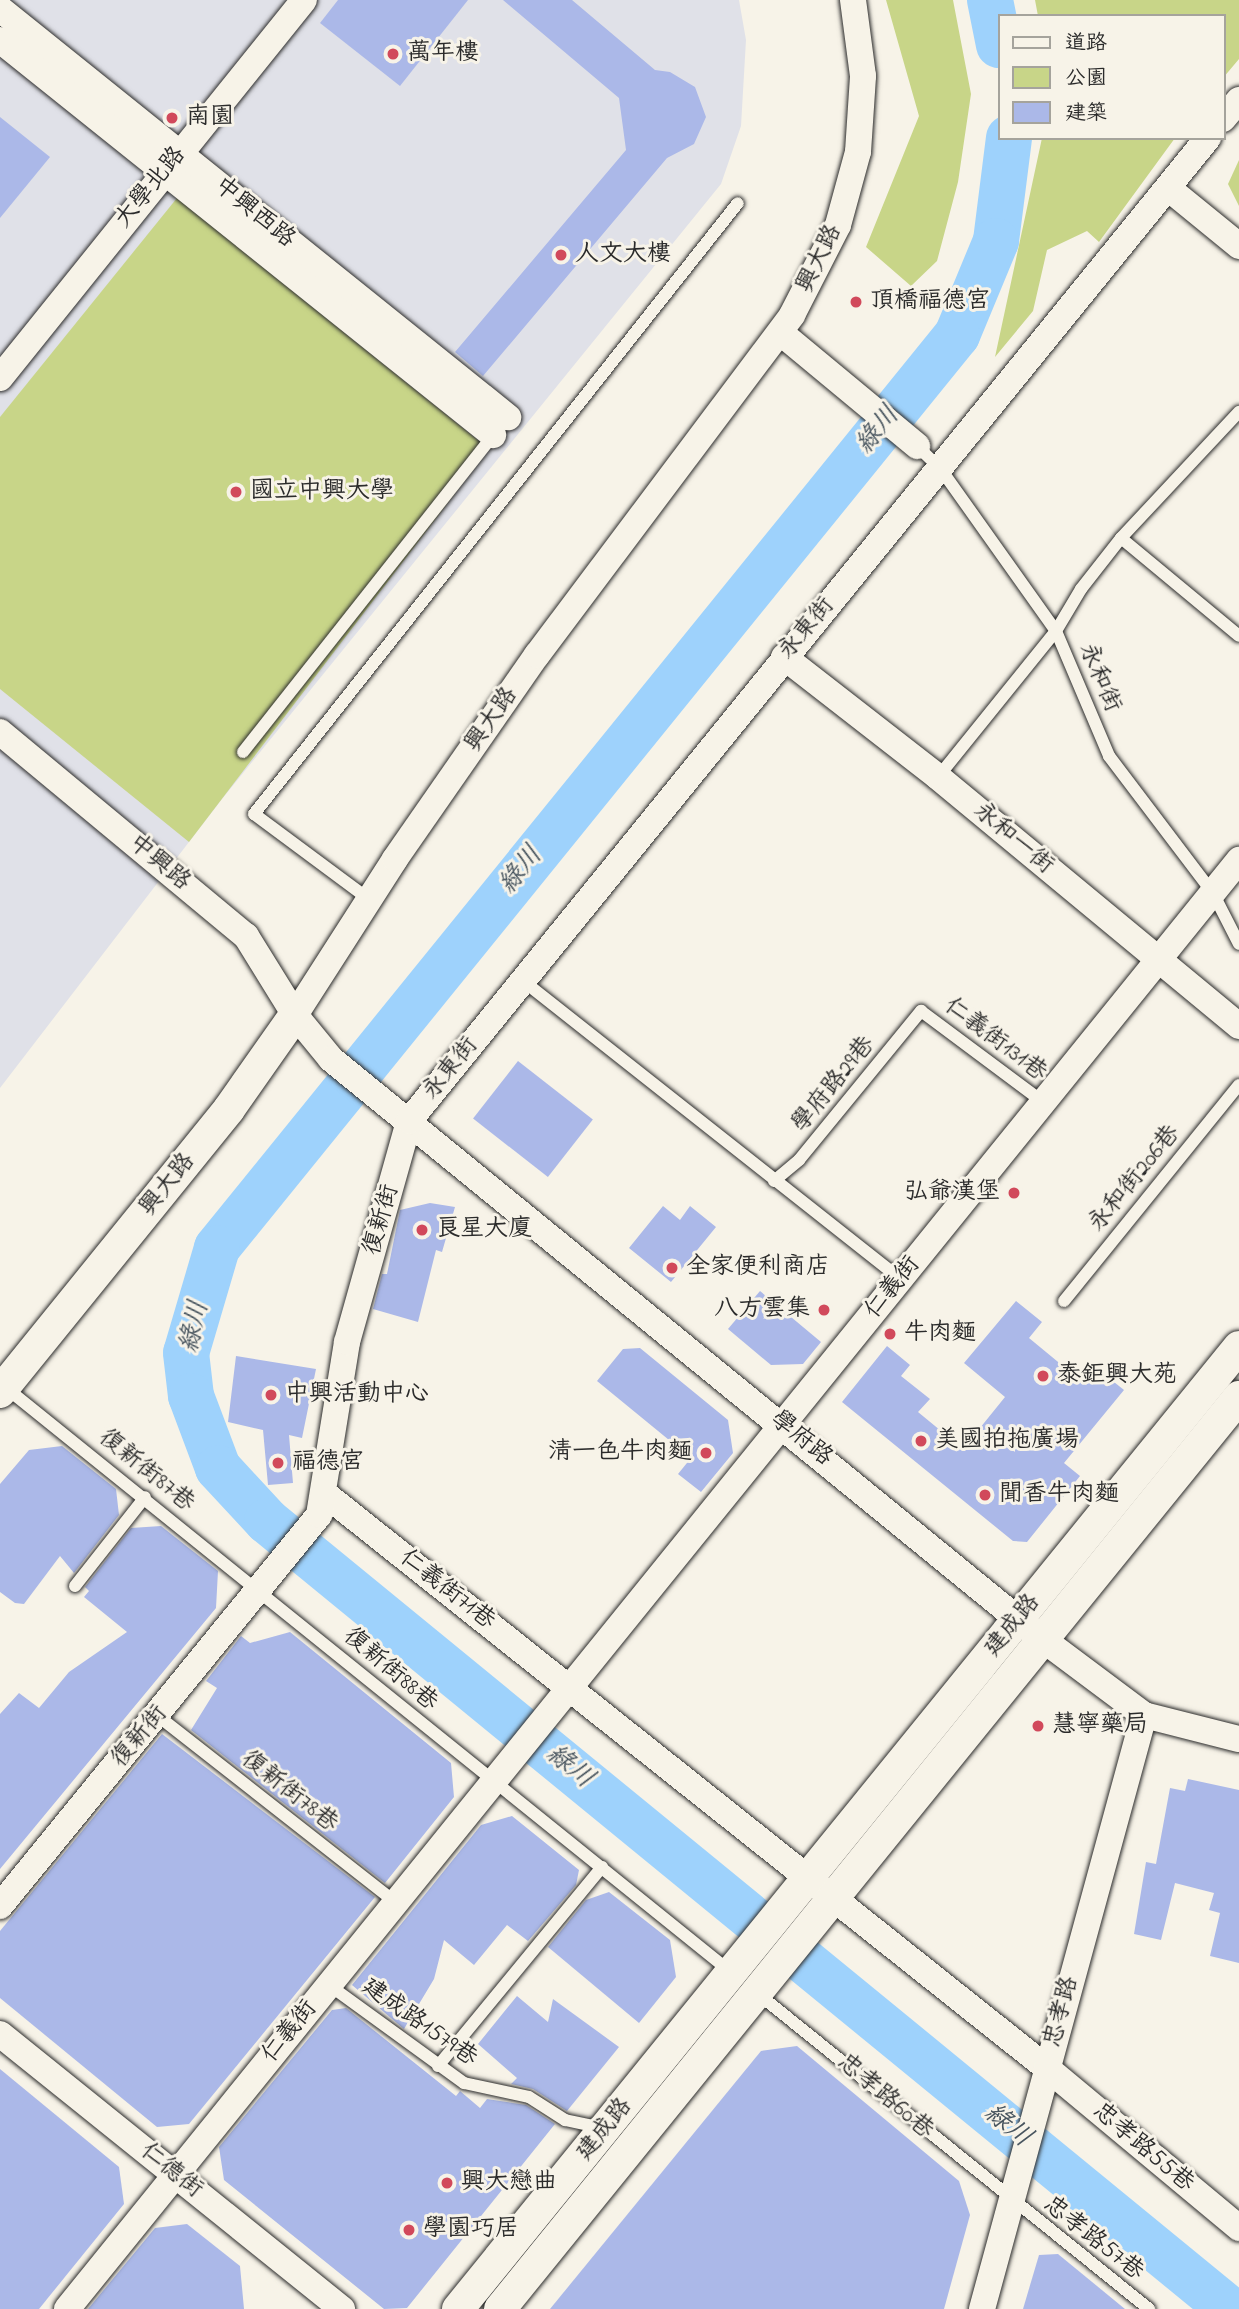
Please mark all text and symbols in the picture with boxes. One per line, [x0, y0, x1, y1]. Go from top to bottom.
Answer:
legend [998, 14, 1225, 140]
text: 道路 [1065, 29, 1107, 59]
place label: 萬年樓 [407, 40, 479, 68]
marker: 萬年樓 [385, 46, 401, 62]
text: 公園 [1065, 64, 1107, 94]
text: 建築 [1065, 99, 1107, 129]
place label: 南園 [186, 104, 234, 132]
marker: 南園 [164, 110, 180, 126]
street label: 大學北路 [110, 142, 192, 234]
street label: 中興西路 [208, 172, 300, 254]
street label: 興大路 [791, 220, 849, 298]
place label: 人文大樓 [575, 241, 671, 269]
marker: 人文大樓 [553, 247, 569, 263]
place label: 頂橋福德宮 [870, 288, 990, 316]
marker: 頂橋福德宮 [848, 294, 864, 310]
water label: 綠川 [851, 401, 907, 461]
place label: 國立中興大學 [250, 478, 394, 506]
marker: 國立中興大學 [228, 484, 244, 500]
street label: 永東街 [773, 592, 841, 666]
street label: 永和街 [1072, 639, 1126, 717]
street label: 興大路 [460, 682, 524, 758]
street label: 永和一街 [967, 797, 1059, 881]
street label: 中興路 [122, 829, 196, 897]
water label: 綠川 [494, 841, 550, 901]
street label: 仁義街131巷 [938, 992, 1052, 1088]
street label: 學府路29巷 [787, 1031, 881, 1139]
street label: 永東街 [417, 1032, 485, 1106]
street label: 永和街206巷 [1083, 1120, 1187, 1238]
street label: 興大路 [134, 1148, 202, 1222]
place label: 弘爺漢堡 [904, 1179, 1000, 1207]
street label: 復新街 [358, 1181, 406, 1259]
marker: 弘爺漢堡 [1006, 1185, 1022, 1201]
place label: 良星大廈 [436, 1216, 532, 1244]
marker: 良星大廈 [414, 1222, 430, 1238]
street label: 仁義街 [859, 1251, 927, 1325]
place label: 全家便利商店 [686, 1254, 830, 1282]
marker: 全家便利商店 [664, 1260, 680, 1276]
place label: 八方雲集 [714, 1296, 810, 1324]
water label: 綠川 [175, 1298, 217, 1356]
marker: 八方雲集 [816, 1302, 832, 1318]
place label: 牛肉麵 [904, 1320, 976, 1348]
marker: 牛肉麵 [882, 1326, 898, 1342]
place label: 泰鉅興大苑 [1057, 1362, 1177, 1390]
marker: 泰鉅興大苑 [1035, 1368, 1051, 1384]
place label: 中興活動中心 [285, 1381, 429, 1409]
marker: 中興活動中心 [263, 1387, 279, 1403]
street label: 學府路 [764, 1405, 838, 1473]
street label: 復新街87巷 [92, 1424, 200, 1518]
place label: 美國拍拖廣場 [935, 1427, 1079, 1455]
marker: 美國拍拖廣場 [913, 1433, 929, 1449]
place label: 清一色牛肉麵 [548, 1439, 692, 1467]
marker: 清一色牛肉麵 [698, 1445, 714, 1461]
place label: 福德宮 [292, 1449, 364, 1477]
marker: 福德宮 [270, 1455, 286, 1471]
place label: 聞香牛肉麵 [999, 1481, 1119, 1509]
marker: 聞香牛肉麵 [977, 1487, 993, 1503]
street label: 仁義街71巷 [393, 1544, 501, 1636]
street label: 建成路 [979, 1589, 1047, 1663]
street label: 復新街88巷 [337, 1622, 443, 1718]
street label: 復新街 [106, 1700, 174, 1774]
place label: 慧寧藥局 [1052, 1712, 1148, 1740]
marker: 慧寧藥局 [1030, 1718, 1046, 1734]
water label: 綠川 [539, 1740, 599, 1796]
street label: 復新街78巷 [235, 1745, 343, 1839]
street label: 建成路1579巷 [356, 1973, 482, 2073]
street label: 忠孝路 [1039, 1973, 1085, 2051]
street label: 仁義街 [256, 1995, 324, 2069]
street label: 忠孝路60巷 [831, 2048, 939, 2146]
street label: 建成路 [571, 2093, 639, 2167]
street label: 忠孝路55巷 [1086, 2097, 1200, 2199]
water label: 綠川 [977, 2099, 1037, 2155]
street label: 仁德街 [134, 2137, 208, 2205]
place label: 興大戀曲 [461, 2169, 557, 2197]
marker: 興大戀曲 [439, 2175, 455, 2191]
street label: 忠孝路57巷 [1037, 2191, 1149, 2287]
place label: 學園巧居 [423, 2216, 519, 2244]
marker: 學園巧居 [401, 2222, 417, 2238]

